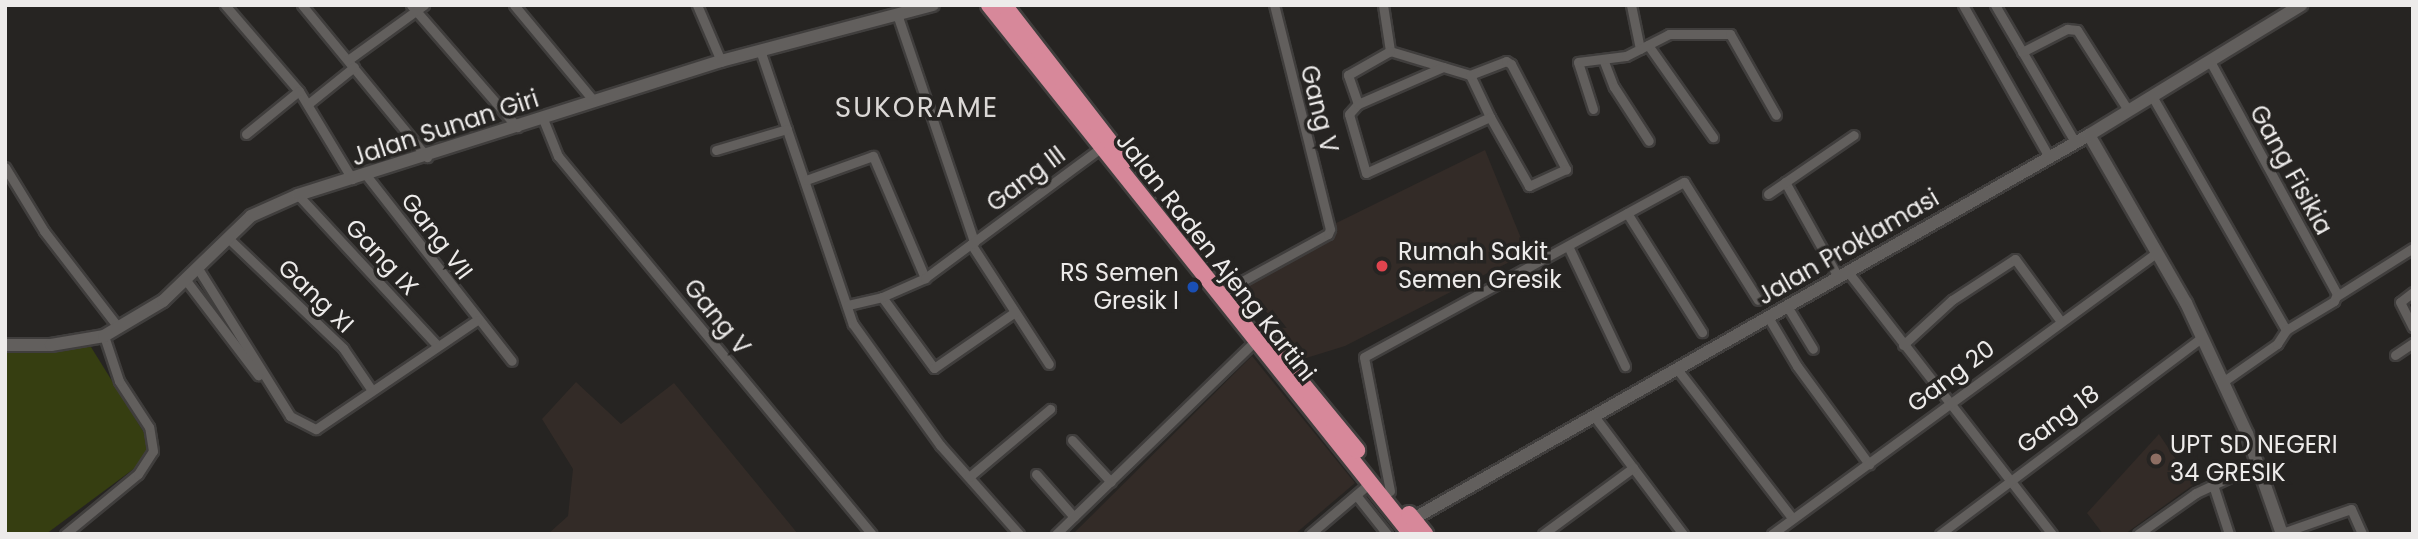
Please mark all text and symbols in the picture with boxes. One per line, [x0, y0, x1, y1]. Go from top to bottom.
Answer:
street label: Gang V [1294, 62, 1344, 156]
street label: Jalan Sunan Giri [348, 84, 542, 172]
district label: SUKORAME [836, 91, 998, 125]
street label: Gang Fisikia [2244, 100, 2338, 240]
street label: Jalan Raden Ajeng Kartini [1110, 127, 1322, 387]
street label: Gang III [981, 140, 1071, 218]
street label: Jalan Proklamasi [1752, 183, 1944, 311]
street label: Gang VII [395, 187, 479, 285]
street label: Gang IX [340, 213, 424, 301]
place label: Rumah Sakit Semen Gresik [1398, 238, 1562, 294]
street label: Gang XI [272, 253, 360, 339]
marker: Rumah Sakit Semen Gresik [1372, 256, 1392, 276]
place label: RS Semen Gresik I [1060, 259, 1179, 315]
street label: Gang V [678, 273, 756, 361]
marker: RS Semen Gresik I [1185, 279, 1201, 295]
street label: Gang 20 [1902, 334, 2000, 418]
street label: Gang 18 [2011, 379, 2105, 459]
place label: UPT SD NEGERI 34 GRESIK [2170, 431, 2338, 487]
marker: UPT SD NEGERI 34 GRESIK [2148, 451, 2164, 467]

